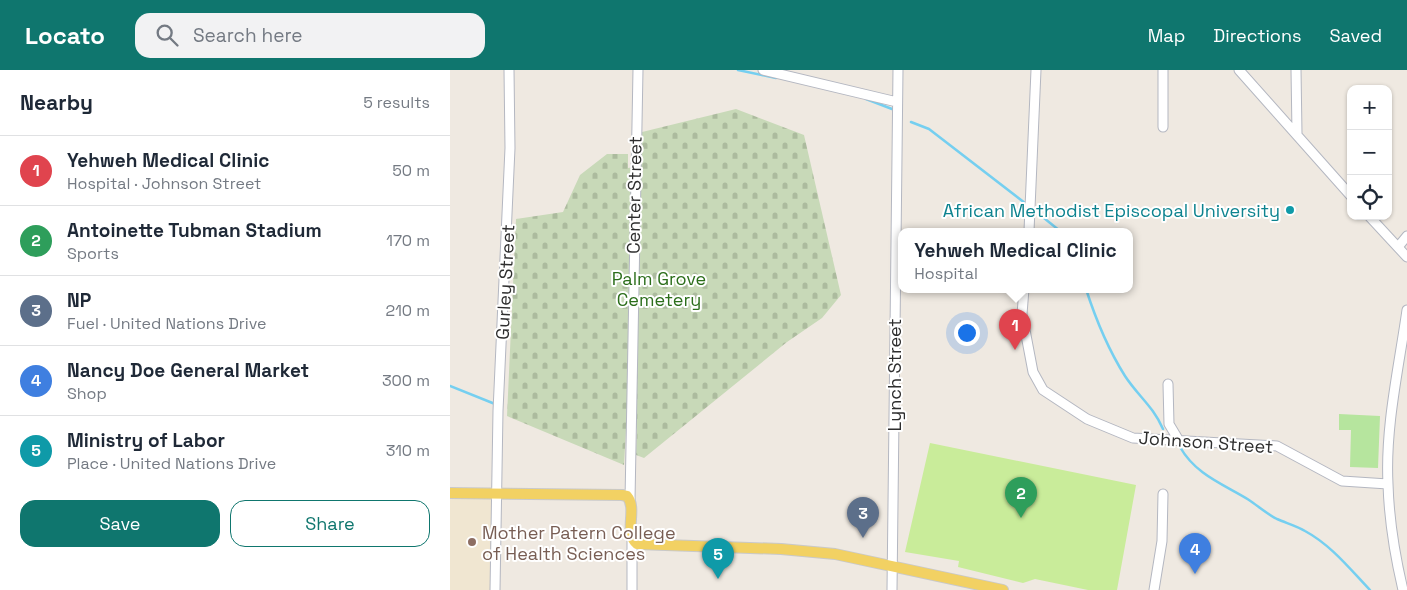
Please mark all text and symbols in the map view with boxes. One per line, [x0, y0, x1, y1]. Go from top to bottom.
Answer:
search box [135, 13, 485, 58]
text: Locato [25, 20, 105, 51]
icon: search [153, 21, 181, 49]
text: Search here [193, 23, 302, 48]
text: Map [1148, 24, 1185, 47]
text: Directions [1213, 24, 1302, 47]
text: Saved [1330, 24, 1382, 47]
map controls [1347, 85, 1392, 220]
button: + [1347, 85, 1392, 130]
text: Nearby [20, 89, 93, 116]
text: 5 results [363, 92, 430, 113]
button: − [1347, 130, 1392, 175]
street label: Center Street [621, 136, 647, 254]
text: Yehweh Medical Clinic [67, 148, 269, 173]
text: 1 [32, 160, 40, 181]
text: 50 m [392, 160, 430, 181]
text: Hospital · Johnson Street [67, 173, 261, 194]
button: locate [1347, 175, 1392, 220]
place label: African Methodist Episcopal University [943, 199, 1280, 222]
marker: African Methodist Episcopal University [1284, 204, 1296, 216]
text: Antoinette Tubman Stadium [67, 218, 322, 243]
street label: Gurley Street [490, 224, 520, 340]
popup [898, 228, 1133, 293]
text: 2 [31, 230, 41, 251]
text: 170 m [386, 230, 430, 251]
text: Yehweh Medical Clinic [914, 238, 1117, 263]
text: Sports [67, 243, 119, 264]
text: Hospital [914, 263, 978, 284]
park label: Palm Grove Cemetery [612, 267, 706, 311]
text: NP [67, 288, 91, 313]
text: 3 [31, 300, 41, 321]
text: 210 m [386, 300, 430, 321]
pin: 1 [999, 309, 1031, 350]
text: Fuel · United Nations Drive [67, 313, 267, 334]
street label: Lynch Street [883, 318, 906, 432]
your location [954, 320, 980, 346]
text: Nancy Doe General Market [67, 358, 309, 383]
text: 4 [31, 370, 41, 391]
text: 300 m [382, 370, 430, 391]
text: Shop [67, 383, 107, 404]
street label: Johnson Street [1138, 426, 1274, 458]
text: Ministry of Labor [67, 428, 225, 453]
text: 5 [31, 440, 41, 461]
text: 310 m [386, 440, 430, 461]
text: Place · United Nations Drive [67, 453, 276, 474]
pin: 2 [1005, 477, 1037, 518]
pin: 3 [847, 497, 879, 538]
button: Save [20, 500, 220, 547]
button: Share [230, 500, 430, 547]
place label: Mother Patern College of Health Sciences [482, 521, 676, 565]
pin: 4 [1179, 533, 1211, 574]
marker: Mother Patern College of Health Sciences [466, 536, 478, 548]
pin: 5 [702, 538, 734, 579]

